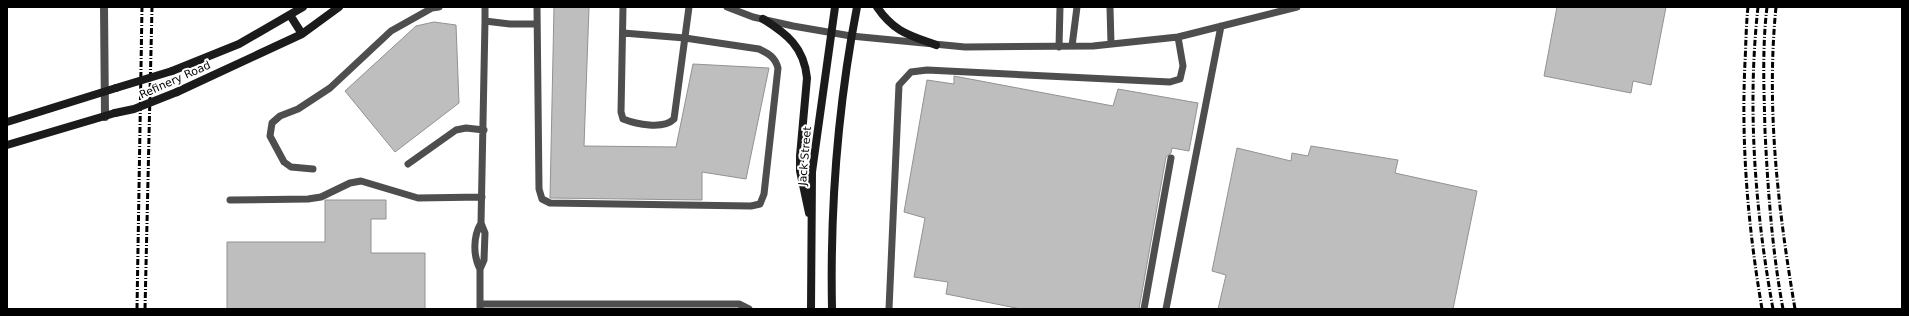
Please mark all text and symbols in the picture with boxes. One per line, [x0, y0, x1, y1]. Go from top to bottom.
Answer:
street label: Refinery Road [137, 58, 213, 102]
street label: Jack Street [796, 125, 814, 187]

